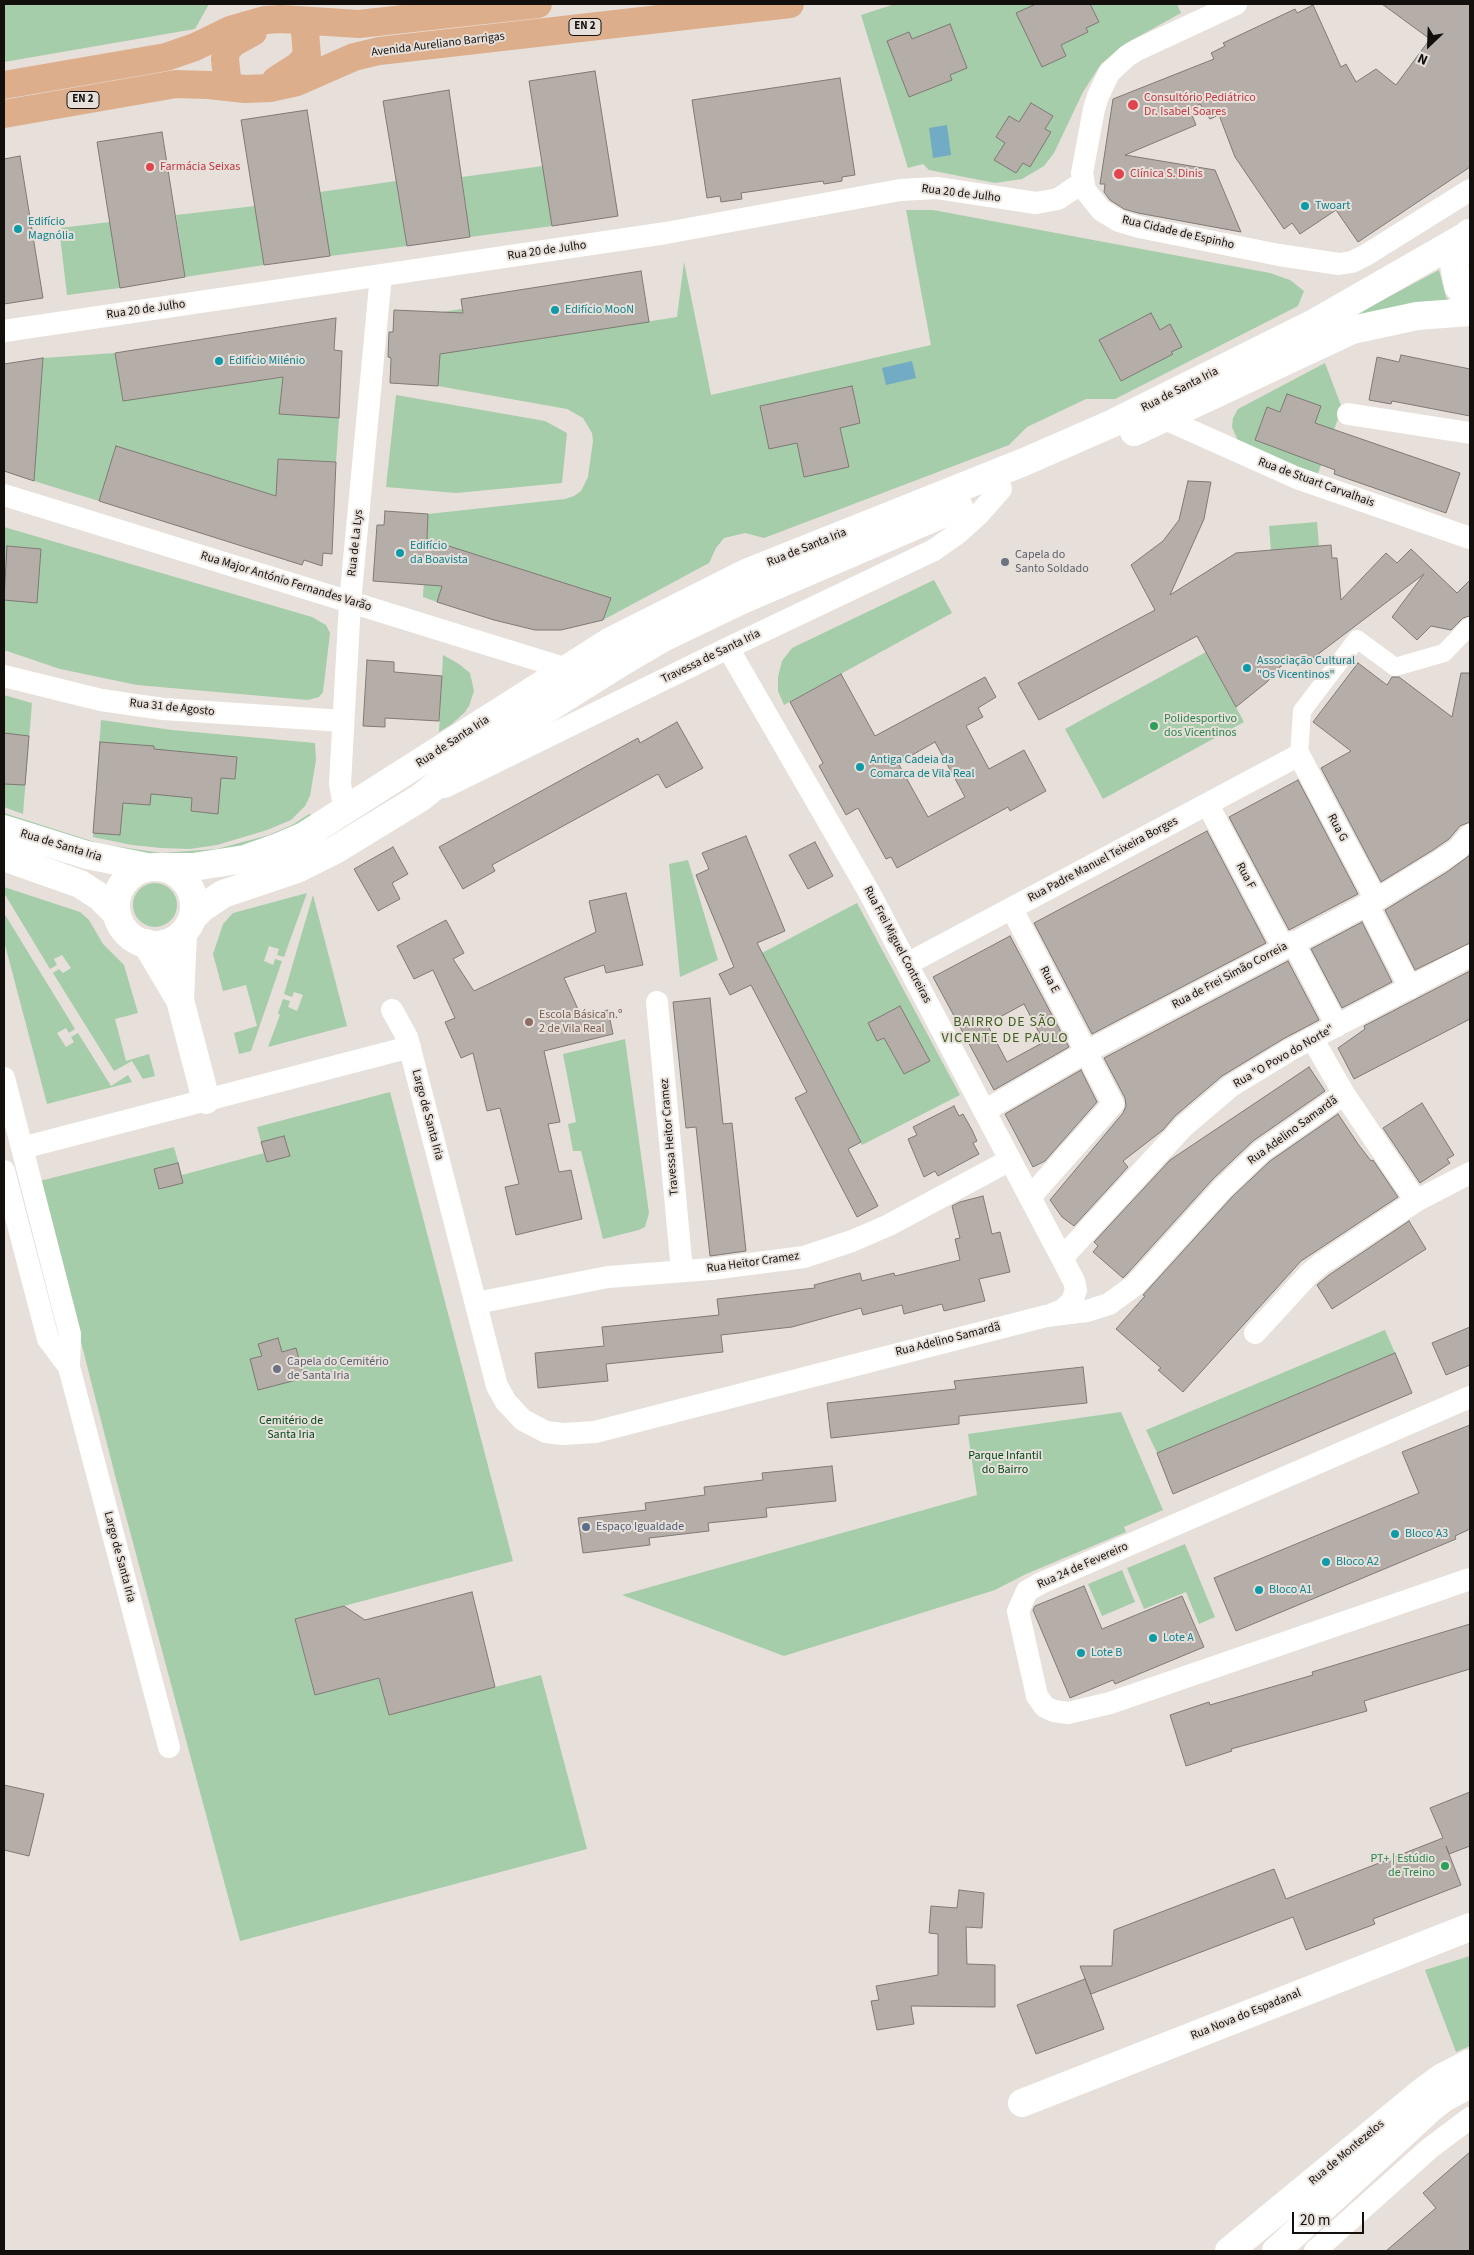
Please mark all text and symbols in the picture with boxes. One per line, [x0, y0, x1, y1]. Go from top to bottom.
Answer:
road number: EN 2 [569, 18, 601, 36]
north arrow [1404, 20, 1454, 70]
street label: Avenida Aureliano Barrigas [370, 30, 506, 60]
text: N [1415, 48, 1431, 70]
place label: Consultório Pediátrico Dr. Isabel Soares [1144, 91, 1256, 119]
road number: EN 2 [67, 92, 99, 108]
marker: Consultório Pediátrico Dr. Isabel Soares [1126, 98, 1140, 112]
place label: Farmácia Seixas [160, 160, 240, 174]
marker: Farmácia Seixas [144, 161, 156, 173]
marker: Clínica S. Dinis [1112, 167, 1126, 181]
place label: Clínica S. Dinis [1130, 167, 1203, 181]
street label: Rua 20 de Julho [921, 182, 1001, 206]
place label: Twoart [1315, 199, 1350, 213]
marker: Twoart [1299, 200, 1311, 212]
street label: Rua Cidade de Espinho [1120, 213, 1236, 253]
place label: Edifício Magnólia [28, 215, 74, 243]
marker: Edifício Magnólia [12, 223, 24, 235]
street label: Rua 20 de Julho [507, 238, 587, 264]
street label: Rua 20 de Julho [106, 297, 186, 323]
place label: Edifício MooN [565, 303, 634, 317]
marker: Edifício MooN [549, 304, 561, 316]
place label: Edifício Milénio [229, 354, 305, 368]
marker: Edifício Milénio [213, 355, 225, 367]
street label: Rua de Santa Iria [1139, 364, 1221, 416]
street label: Rua de Stuart Carvalhais [1256, 455, 1376, 511]
street label: Rua de La Lys [345, 509, 367, 577]
street label: Rua de Santa Iria [765, 526, 849, 570]
place label: Edifício da Boavista [410, 539, 468, 567]
marker: Edifício da Boavista [394, 547, 406, 559]
place label: Capela do Santo Soldado [1015, 548, 1089, 576]
street label: Rua Major António Fernandes Varão [199, 549, 373, 615]
marker: Capela do Santo Soldado [999, 556, 1011, 568]
street label: Travessa de Santa Iria [659, 627, 763, 687]
place label: Associação Cultural "Os Vicentinos" [1257, 654, 1355, 682]
marker: Associação Cultural "Os Vicentinos" [1241, 662, 1253, 674]
street label: Rua 31 de Agosto [129, 696, 215, 720]
place label: Polidesportivo dos Vicentinos [1164, 712, 1237, 740]
street label: Rua de Santa Iria [414, 713, 492, 771]
marker: Polidesportivo dos Vicentinos [1148, 720, 1160, 732]
place label: Antiga Cadeia da Comarca de Vila Real [870, 753, 974, 781]
marker: Antiga Cadeia da Comarca de Vila Real [854, 761, 866, 773]
street label: Rua G [1324, 812, 1350, 844]
street label: Rua Padre Manuel Teixeira Borges [1026, 814, 1180, 906]
street label: Rua de Santa Iria [19, 827, 103, 865]
street label: Rua F [1232, 860, 1258, 892]
street label: Rua Frei Miguel Contreiras [860, 884, 934, 1006]
street label: Rua de Frei Simão Correia [1170, 939, 1290, 1013]
street label: Rua E [1036, 964, 1062, 996]
place label: Escola Básica n.º 2 de Vila Real [539, 1008, 622, 1036]
district label: BAIRRO DE SÃO VICENTE DE PAULO [939, 1015, 1071, 1048]
marker: Escola Básica n.º 2 de Vila Real [523, 1016, 535, 1028]
street label: Rua "O Povo do Norte" [1231, 1022, 1337, 1092]
street label: Largo de Santa Iria [408, 1068, 446, 1162]
street label: Travessa Heitor Cramez [658, 1078, 682, 1196]
street label: Rua Adelino Samardã [1245, 1094, 1341, 1168]
street label: Rua Heitor Cramez [706, 1249, 800, 1277]
street label: Rua Adelino Samardã [894, 1320, 1002, 1360]
place label: Capela do Cemitério de Santa Iria [287, 1355, 389, 1383]
marker: Capela do Cemitério de Santa Iria [271, 1363, 283, 1375]
park label: Cemitério de Santa Iria [259, 1414, 323, 1442]
park label: Parque Infantil do Bairro [968, 1449, 1042, 1477]
street label: Largo de Santa Iria [100, 1510, 138, 1604]
place label: Espaço Igualdade [596, 1520, 684, 1534]
marker: Espaço Igualdade [580, 1521, 592, 1533]
place label: Bloco A3 [1405, 1527, 1448, 1541]
marker: Bloco A3 [1389, 1528, 1401, 1540]
street label: Rua 24 de Fevereiro [1035, 1540, 1131, 1592]
place label: Bloco A2 [1336, 1555, 1379, 1569]
marker: Bloco A2 [1320, 1556, 1332, 1568]
place label: Bloco A1 [1269, 1583, 1312, 1597]
marker: Bloco A1 [1253, 1584, 1265, 1596]
place label: Lote A [1163, 1631, 1194, 1645]
marker: Lote A [1147, 1632, 1159, 1644]
place label: Lote B [1091, 1646, 1122, 1660]
marker: Lote B [1075, 1647, 1087, 1659]
place label: PT+ | Estúdio de Treino [1371, 1852, 1435, 1880]
marker: PT+ | Estúdio de Treino [1439, 1860, 1451, 1872]
street label: Rua Nova do Espadanal [1189, 1986, 1303, 2044]
street label: Rua de Montezelos [1306, 2117, 1388, 2189]
scale bar [1294, 2202, 1366, 2234]
text: 20 m [1300, 2210, 1330, 2231]

